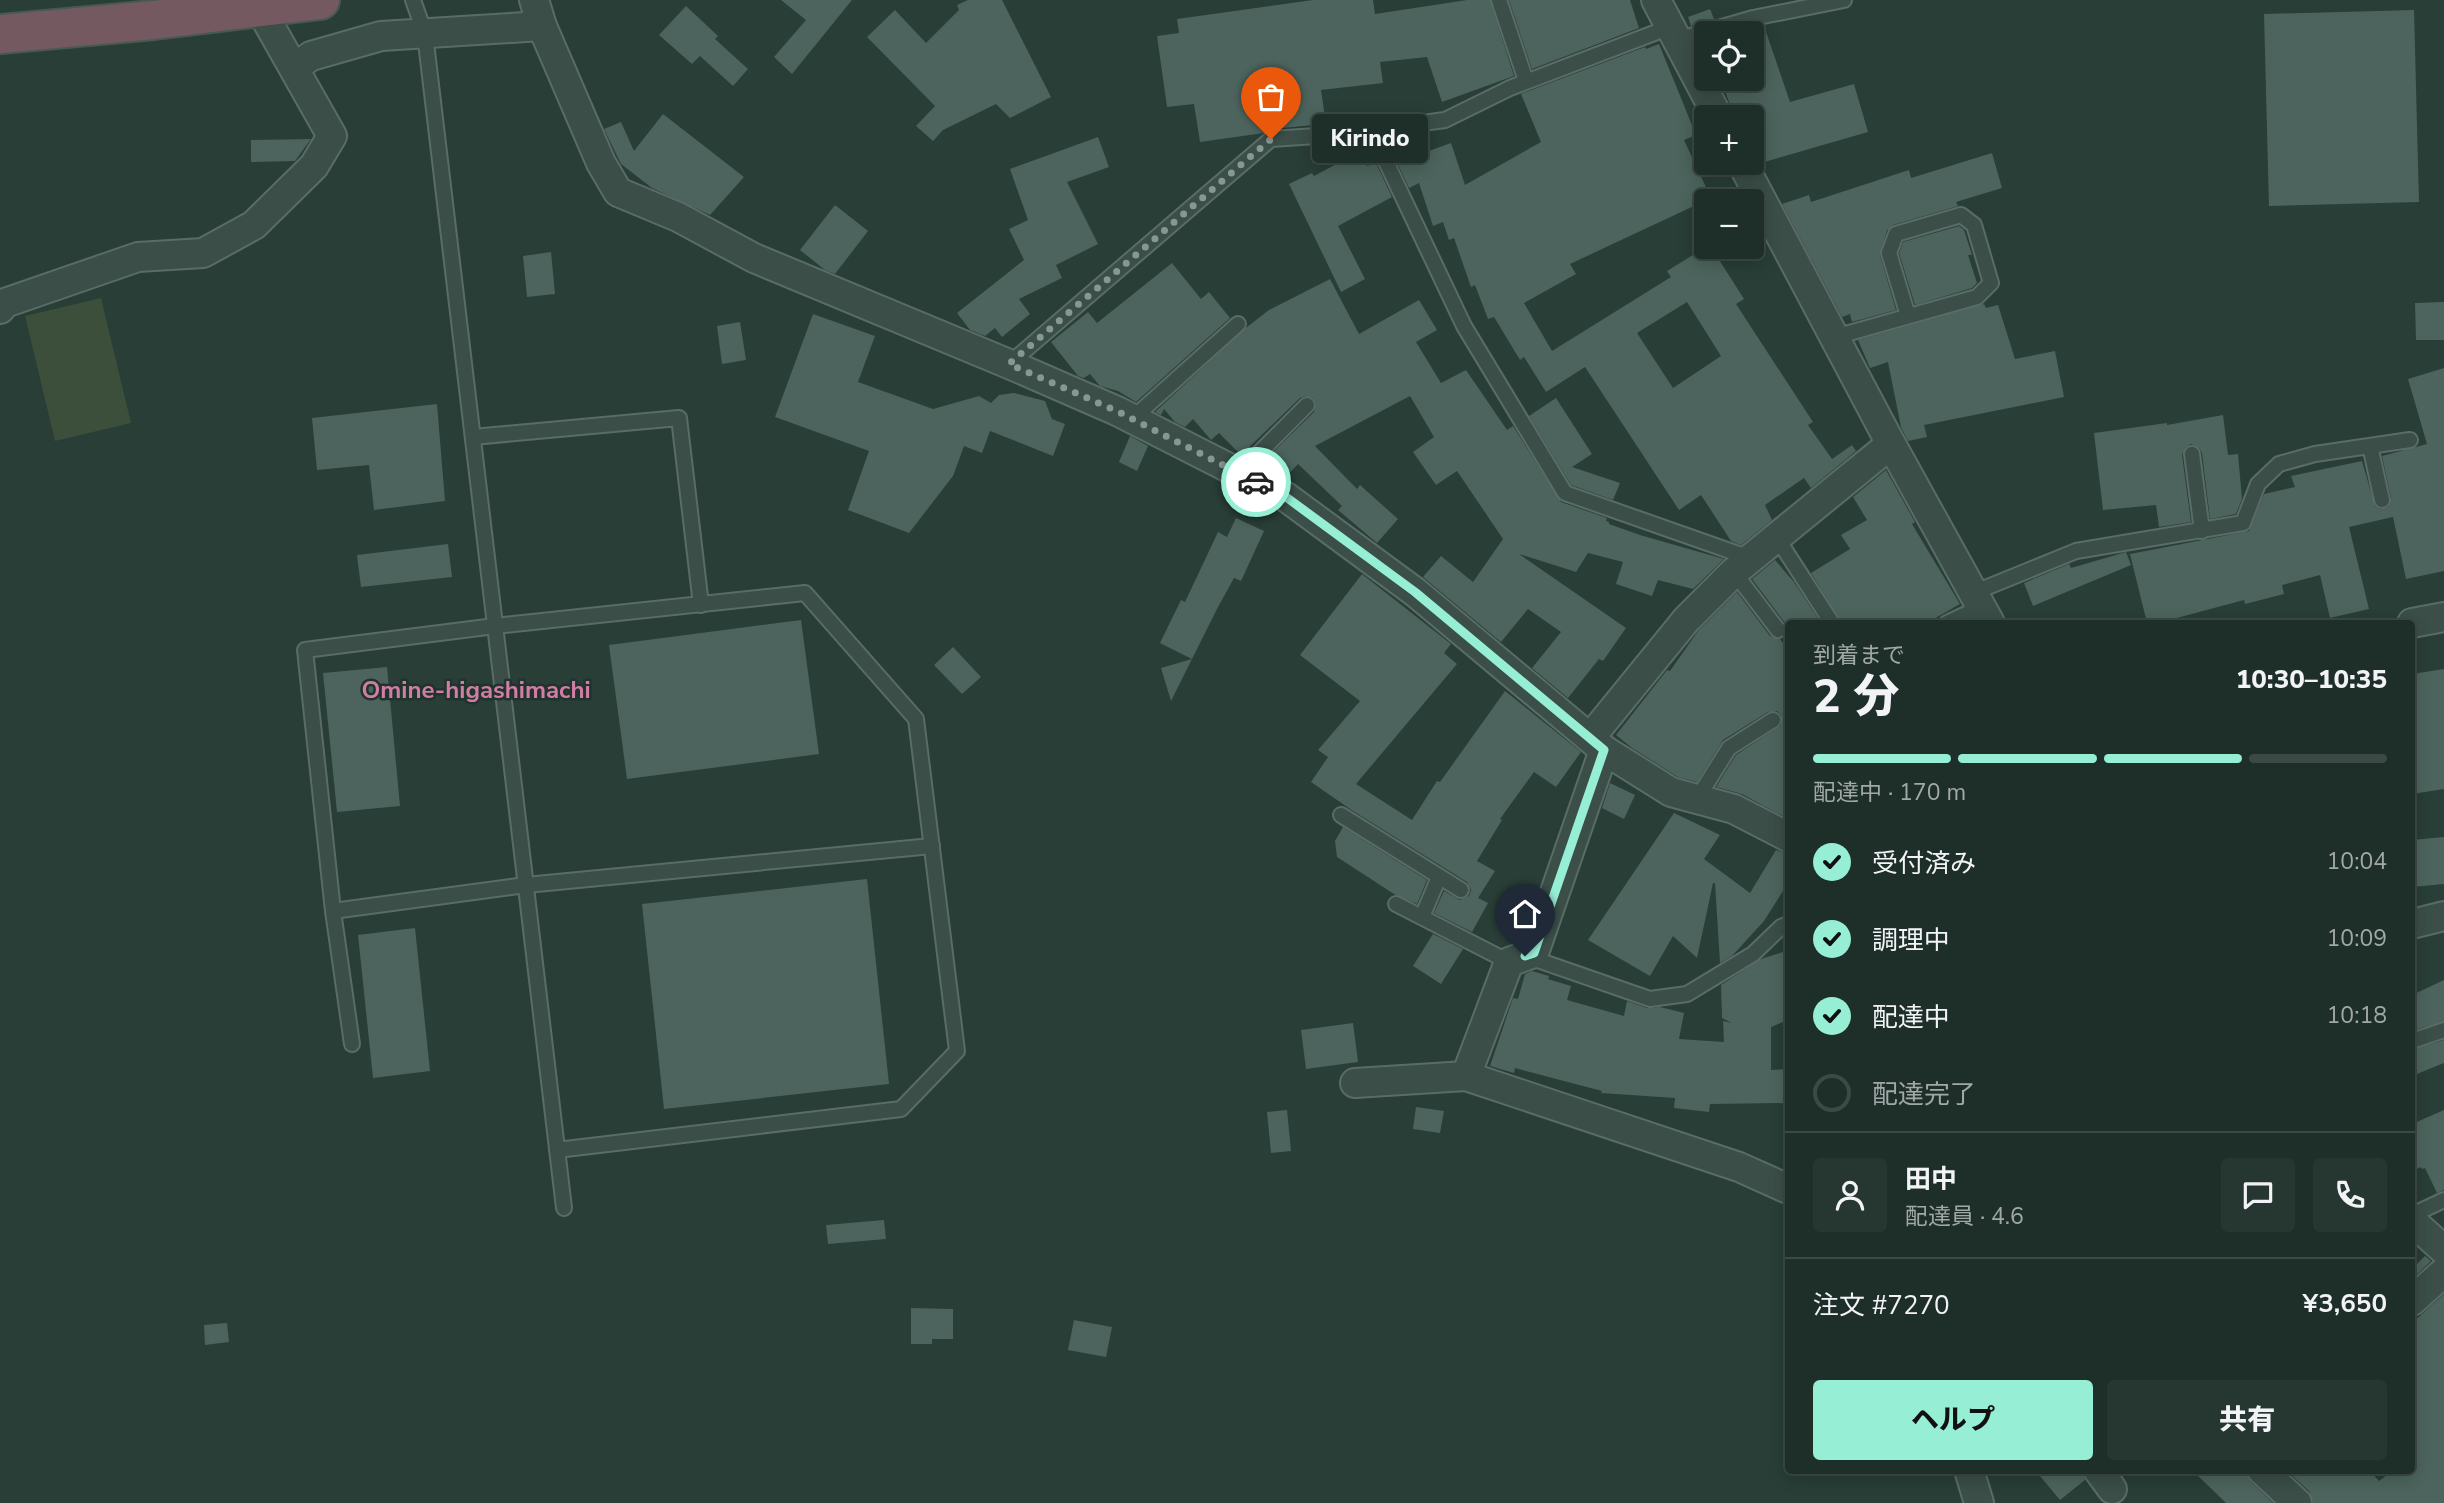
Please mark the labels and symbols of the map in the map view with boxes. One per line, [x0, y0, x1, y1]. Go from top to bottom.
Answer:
pin [1241, 67, 1301, 139]
callout: Kirindo [1313, 114, 1428, 164]
courier [1221, 447, 1291, 517]
district label: Omine-higashimachi [361, 674, 591, 706]
pin [1495, 884, 1555, 956]

